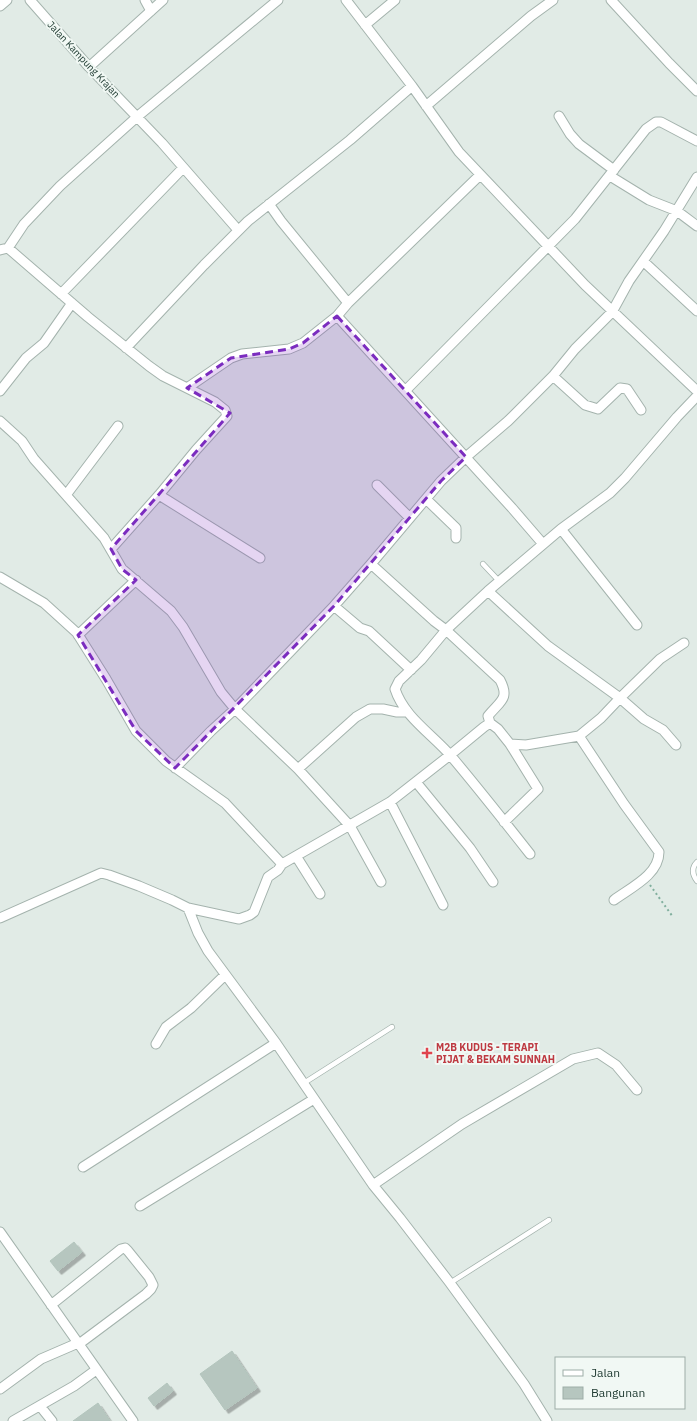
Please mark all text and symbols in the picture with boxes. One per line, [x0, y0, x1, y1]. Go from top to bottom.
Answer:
street label: Jalan Kampung Krajan [45, 18, 123, 100]
place label: M2B KUDUS - TERAPI PIJAT & BEKAM SUNNAH [436, 1041, 555, 1066]
marker: M2B KUDUS - TERAPI PIJAT & BEKAM SUNNAH [421, 1047, 433, 1059]
legend [555, 1357, 685, 1409]
text: Jalan [591, 1365, 620, 1380]
text: Bangunan [591, 1385, 645, 1400]

